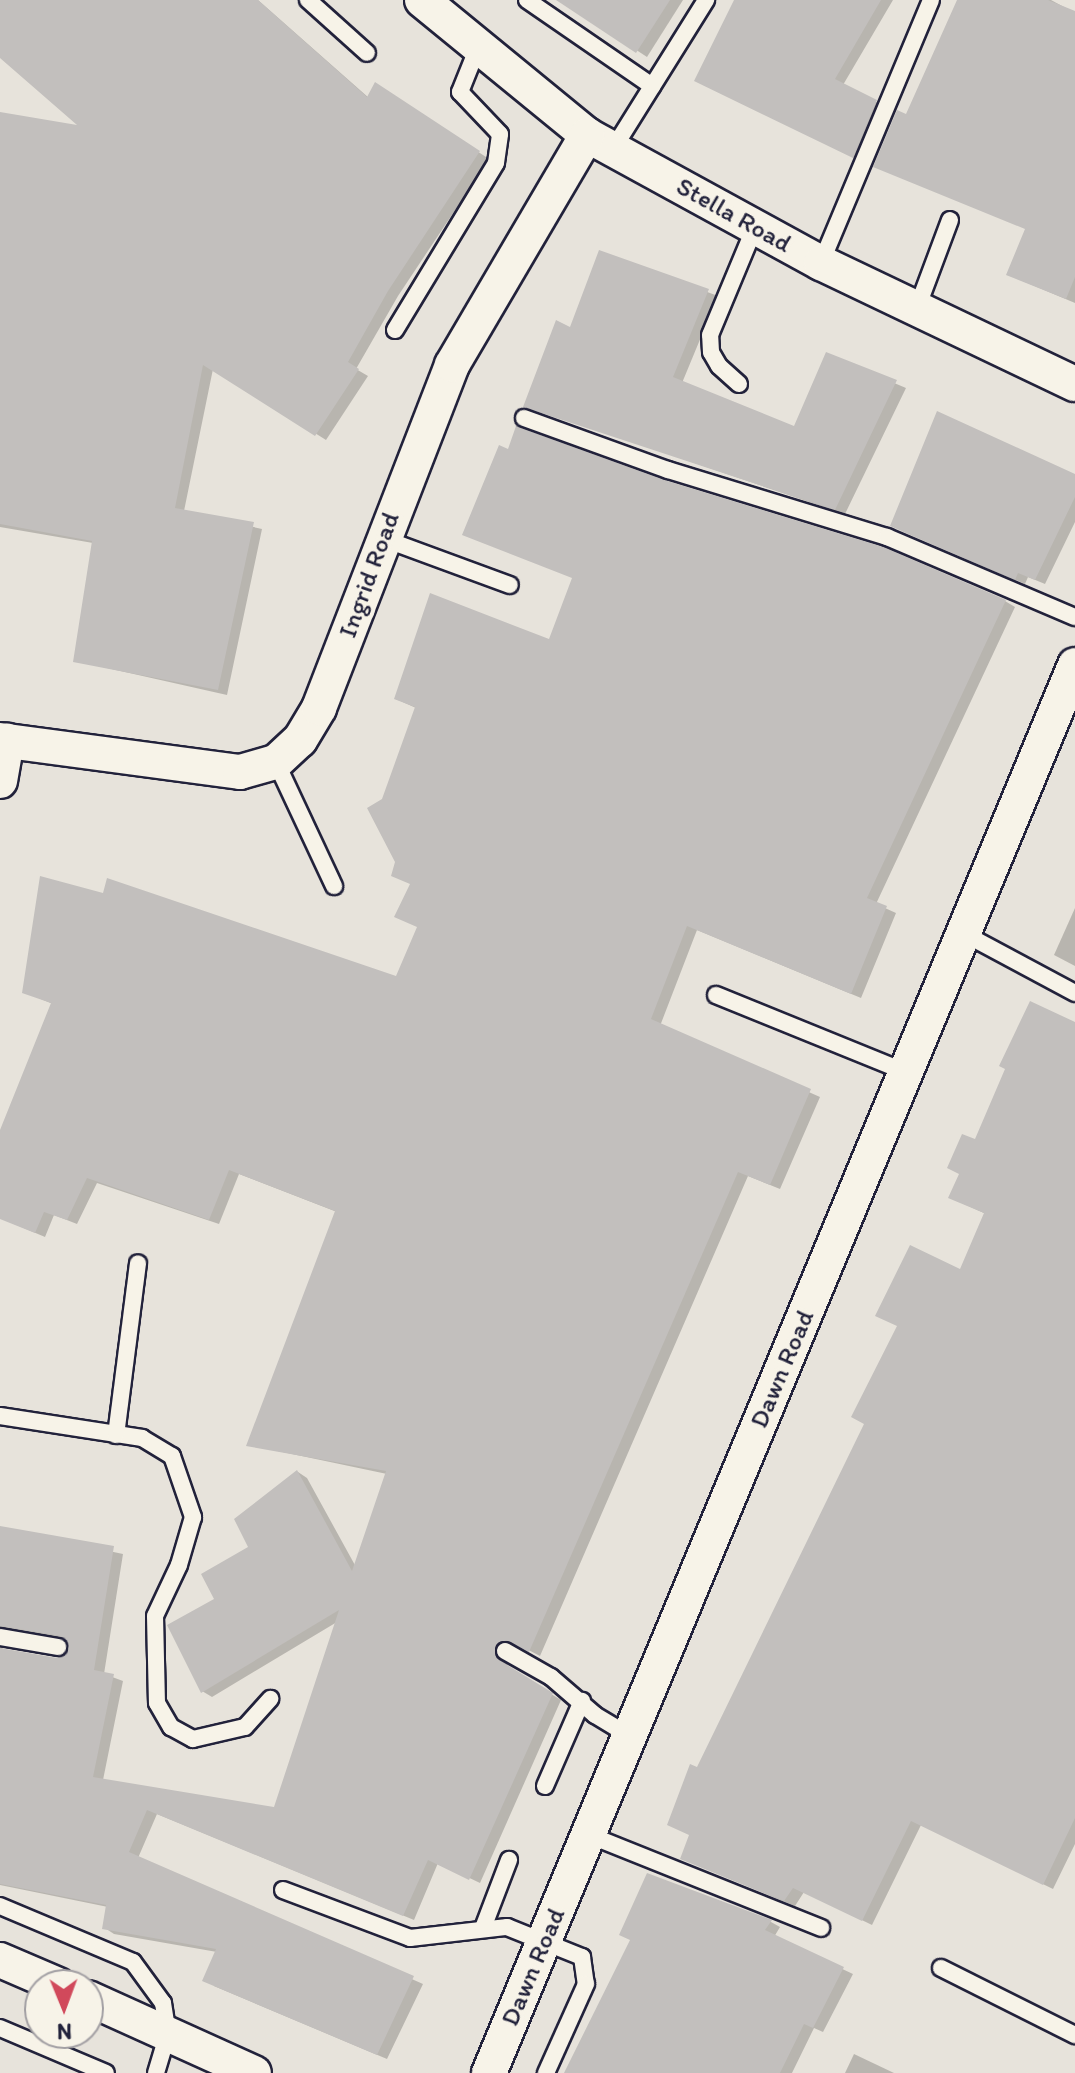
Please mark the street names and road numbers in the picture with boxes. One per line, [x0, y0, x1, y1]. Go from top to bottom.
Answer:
street label: Stella Road [671, 171, 797, 259]
street label: Ingrid Road [332, 508, 406, 642]
street label: Dawn Road [743, 1306, 821, 1432]
street label: Dawn Road [494, 1904, 572, 2030]

